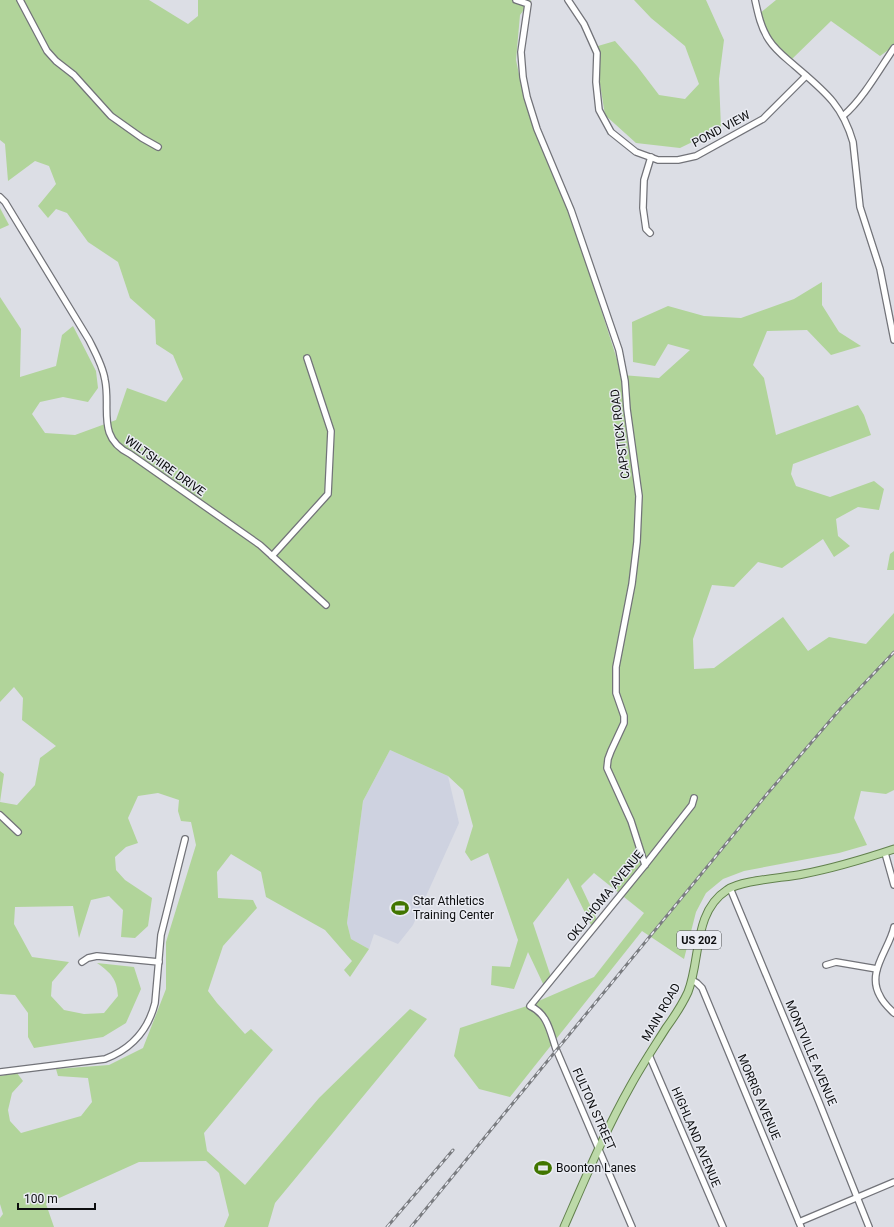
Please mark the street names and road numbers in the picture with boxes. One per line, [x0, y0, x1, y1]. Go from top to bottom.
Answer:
street label: POND VIEW [690, 108, 753, 150]
street label: CAPSTICK ROAD [608, 388, 632, 480]
street label: WILTSHIRE DRIVE [122, 433, 208, 499]
street label: OKLAHOMA AVENUE [564, 847, 646, 944]
road number: US 202 [677, 931, 721, 949]
street label: MAIN ROAD [639, 980, 683, 1043]
street label: MONTVILLE AVENUE [782, 998, 840, 1108]
street label: MORRIS AVENUE [735, 1052, 783, 1142]
street label: FULTON STREET [570, 1066, 618, 1152]
street label: HIGHLAND AVENUE [669, 1085, 723, 1189]

